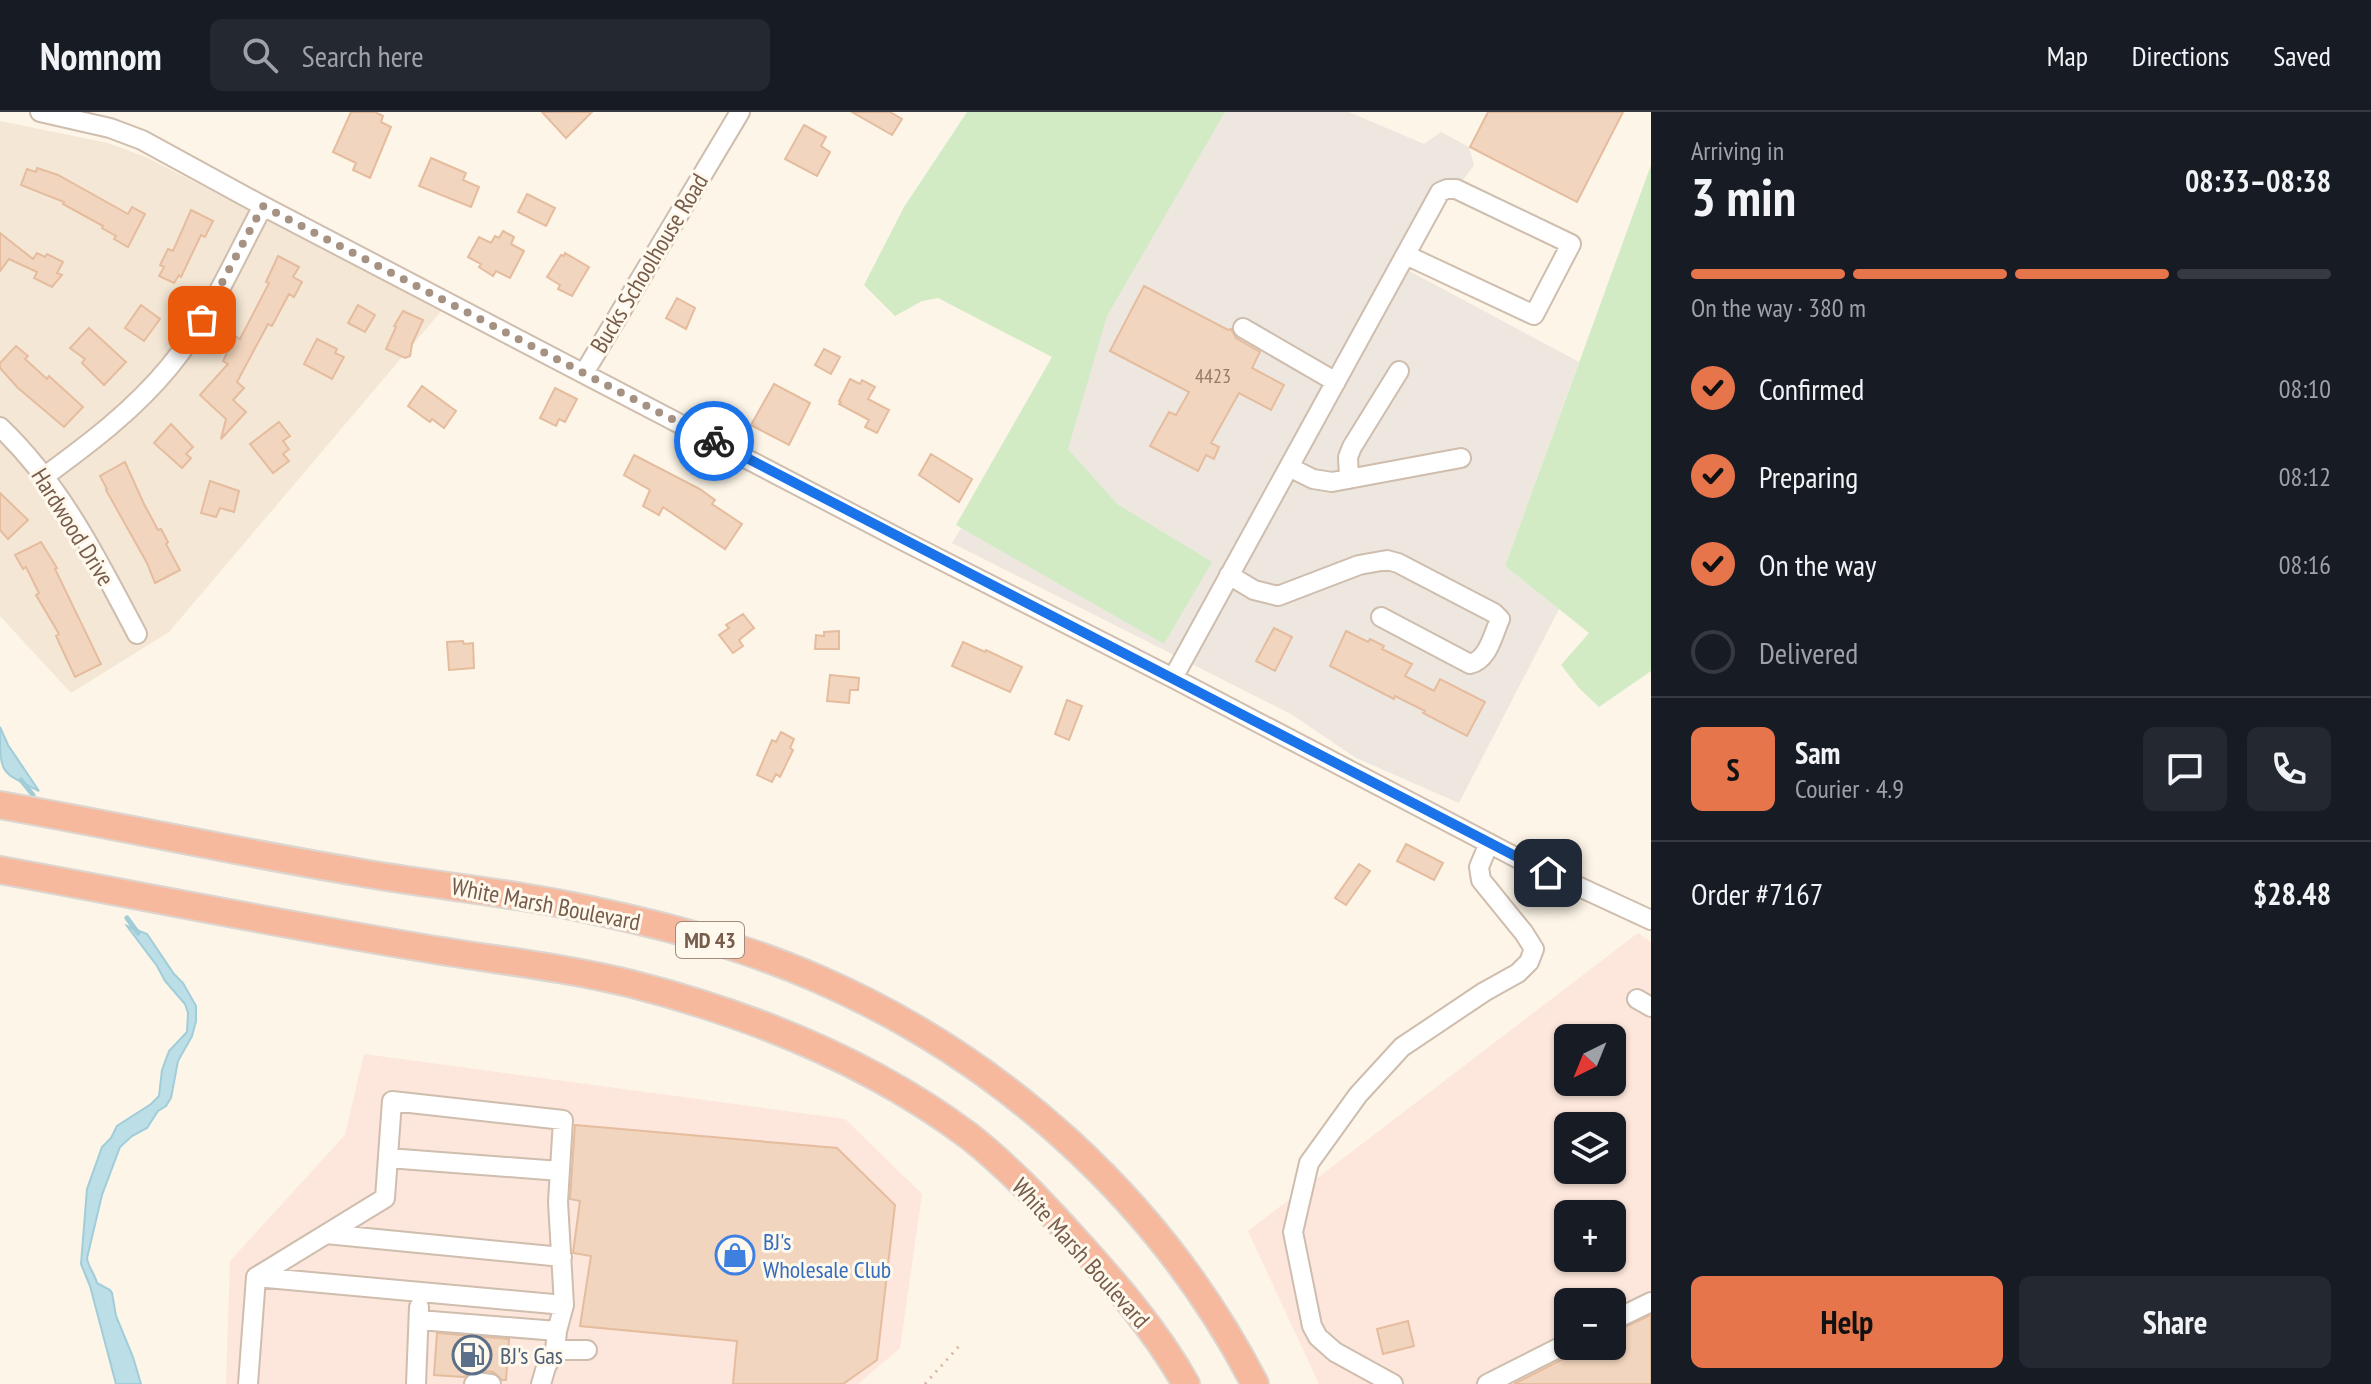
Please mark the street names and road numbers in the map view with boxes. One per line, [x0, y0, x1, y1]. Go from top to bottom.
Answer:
street label: Bucks Schoolhouse Road [583, 168, 715, 358]
street label: Hardwood Drive [25, 462, 121, 592]
street label: White Marsh Boulevard [449, 871, 643, 937]
road number: MD 43 [676, 922, 744, 958]
street label: White Marsh Boulevard [1005, 1171, 1157, 1335]

